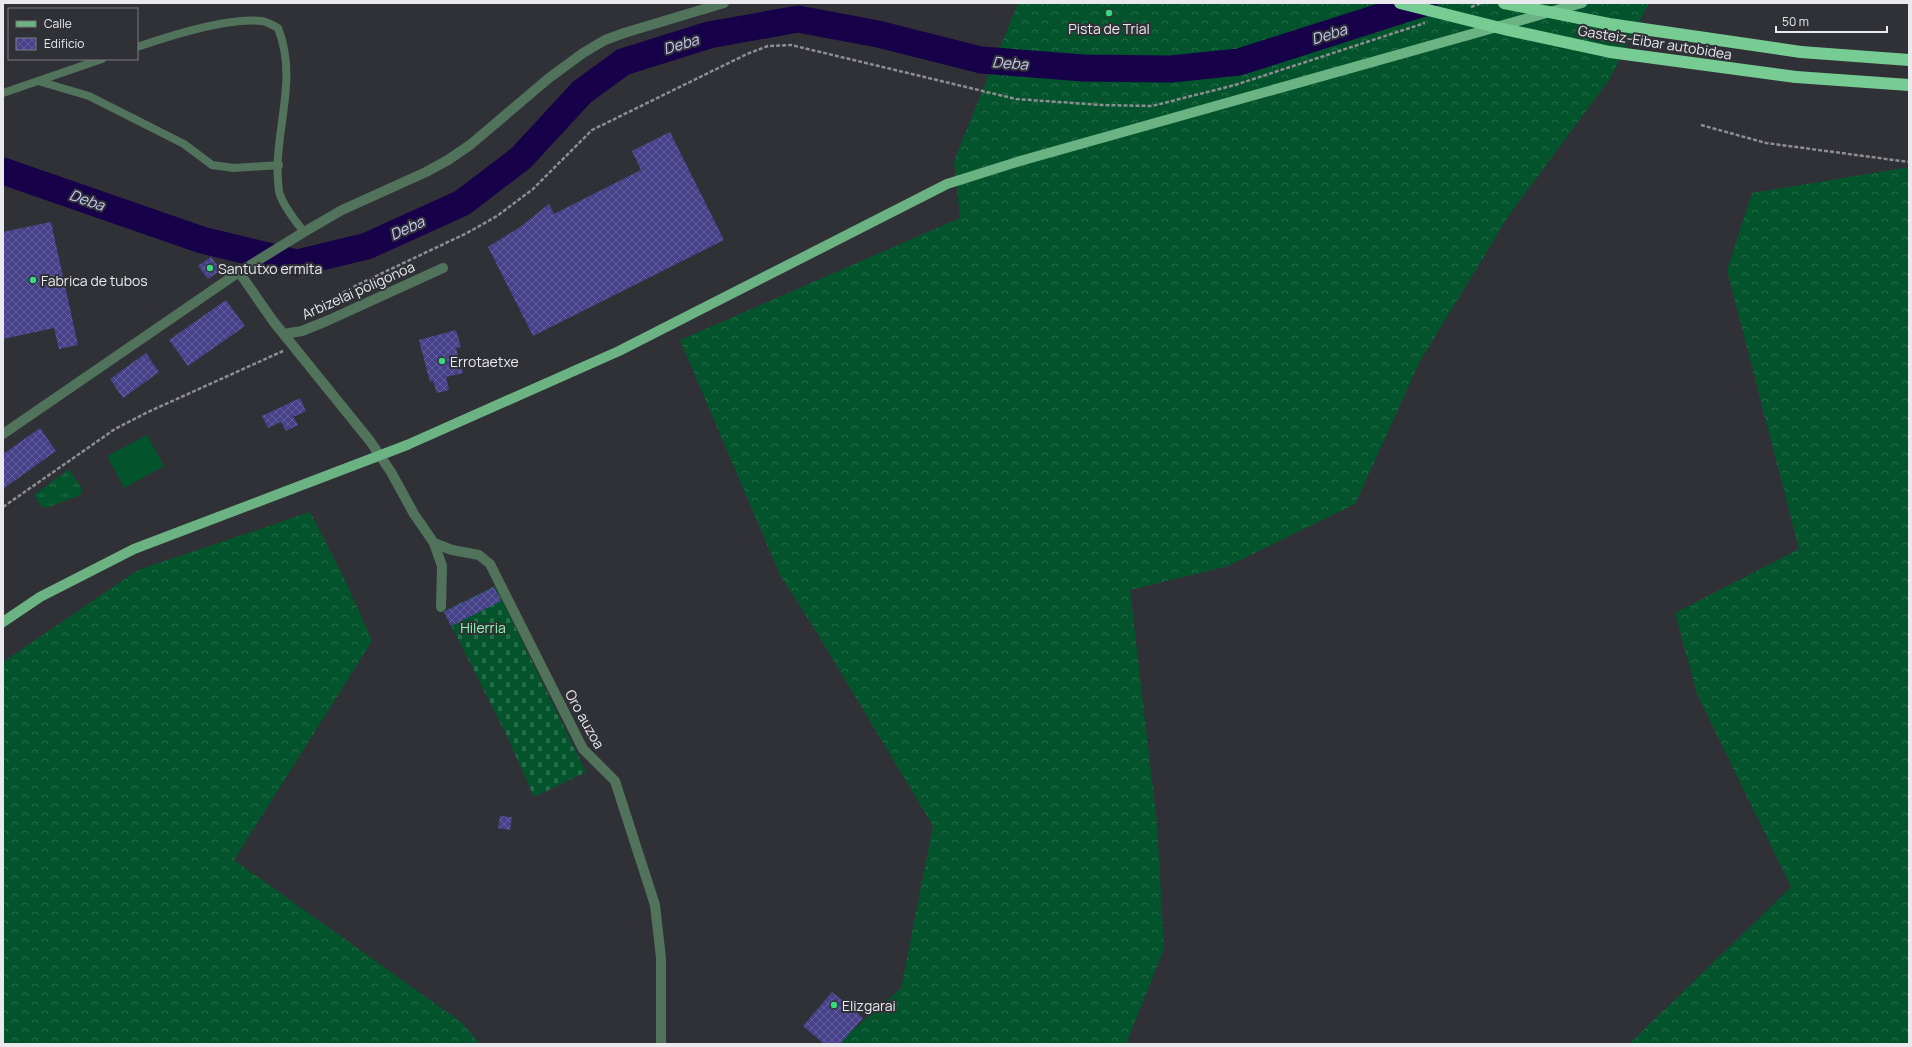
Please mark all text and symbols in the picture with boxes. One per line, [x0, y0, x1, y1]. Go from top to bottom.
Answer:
legend [8, 8, 138, 60]
marker: Pista de Trial [1104, 8, 1114, 18]
scale bar [1776, 8, 1887, 34]
text: 50 m [1782, 13, 1809, 30]
text: Calle [44, 15, 72, 32]
water label: Deba [1309, 18, 1350, 50]
place label: Pista de Trial [1068, 19, 1150, 38]
street label: Gasteiz-Eibar autobidea [1577, 20, 1733, 64]
water label: Deba [661, 28, 702, 59]
text: Edificio [44, 35, 84, 52]
water label: Deba [991, 51, 1029, 75]
water label: Deba [67, 184, 108, 216]
water label: Deba [386, 211, 428, 245]
street label: Arbizelai poligonoa [299, 257, 417, 323]
place label: Santutxo ermita [218, 259, 322, 278]
marker: Santutxo ermita [205, 263, 215, 273]
place label: Fabrica de tubos [41, 271, 147, 290]
marker: Fabrica de tubos [28, 275, 38, 285]
place label: Errotaetxe [450, 352, 519, 371]
marker: Errotaetxe [437, 356, 447, 366]
park label: Hilerria [460, 618, 506, 637]
street label: Oro auzoa [561, 686, 609, 752]
place label: Elizgarai [842, 996, 896, 1015]
marker: Elizgarai [829, 1000, 839, 1010]

